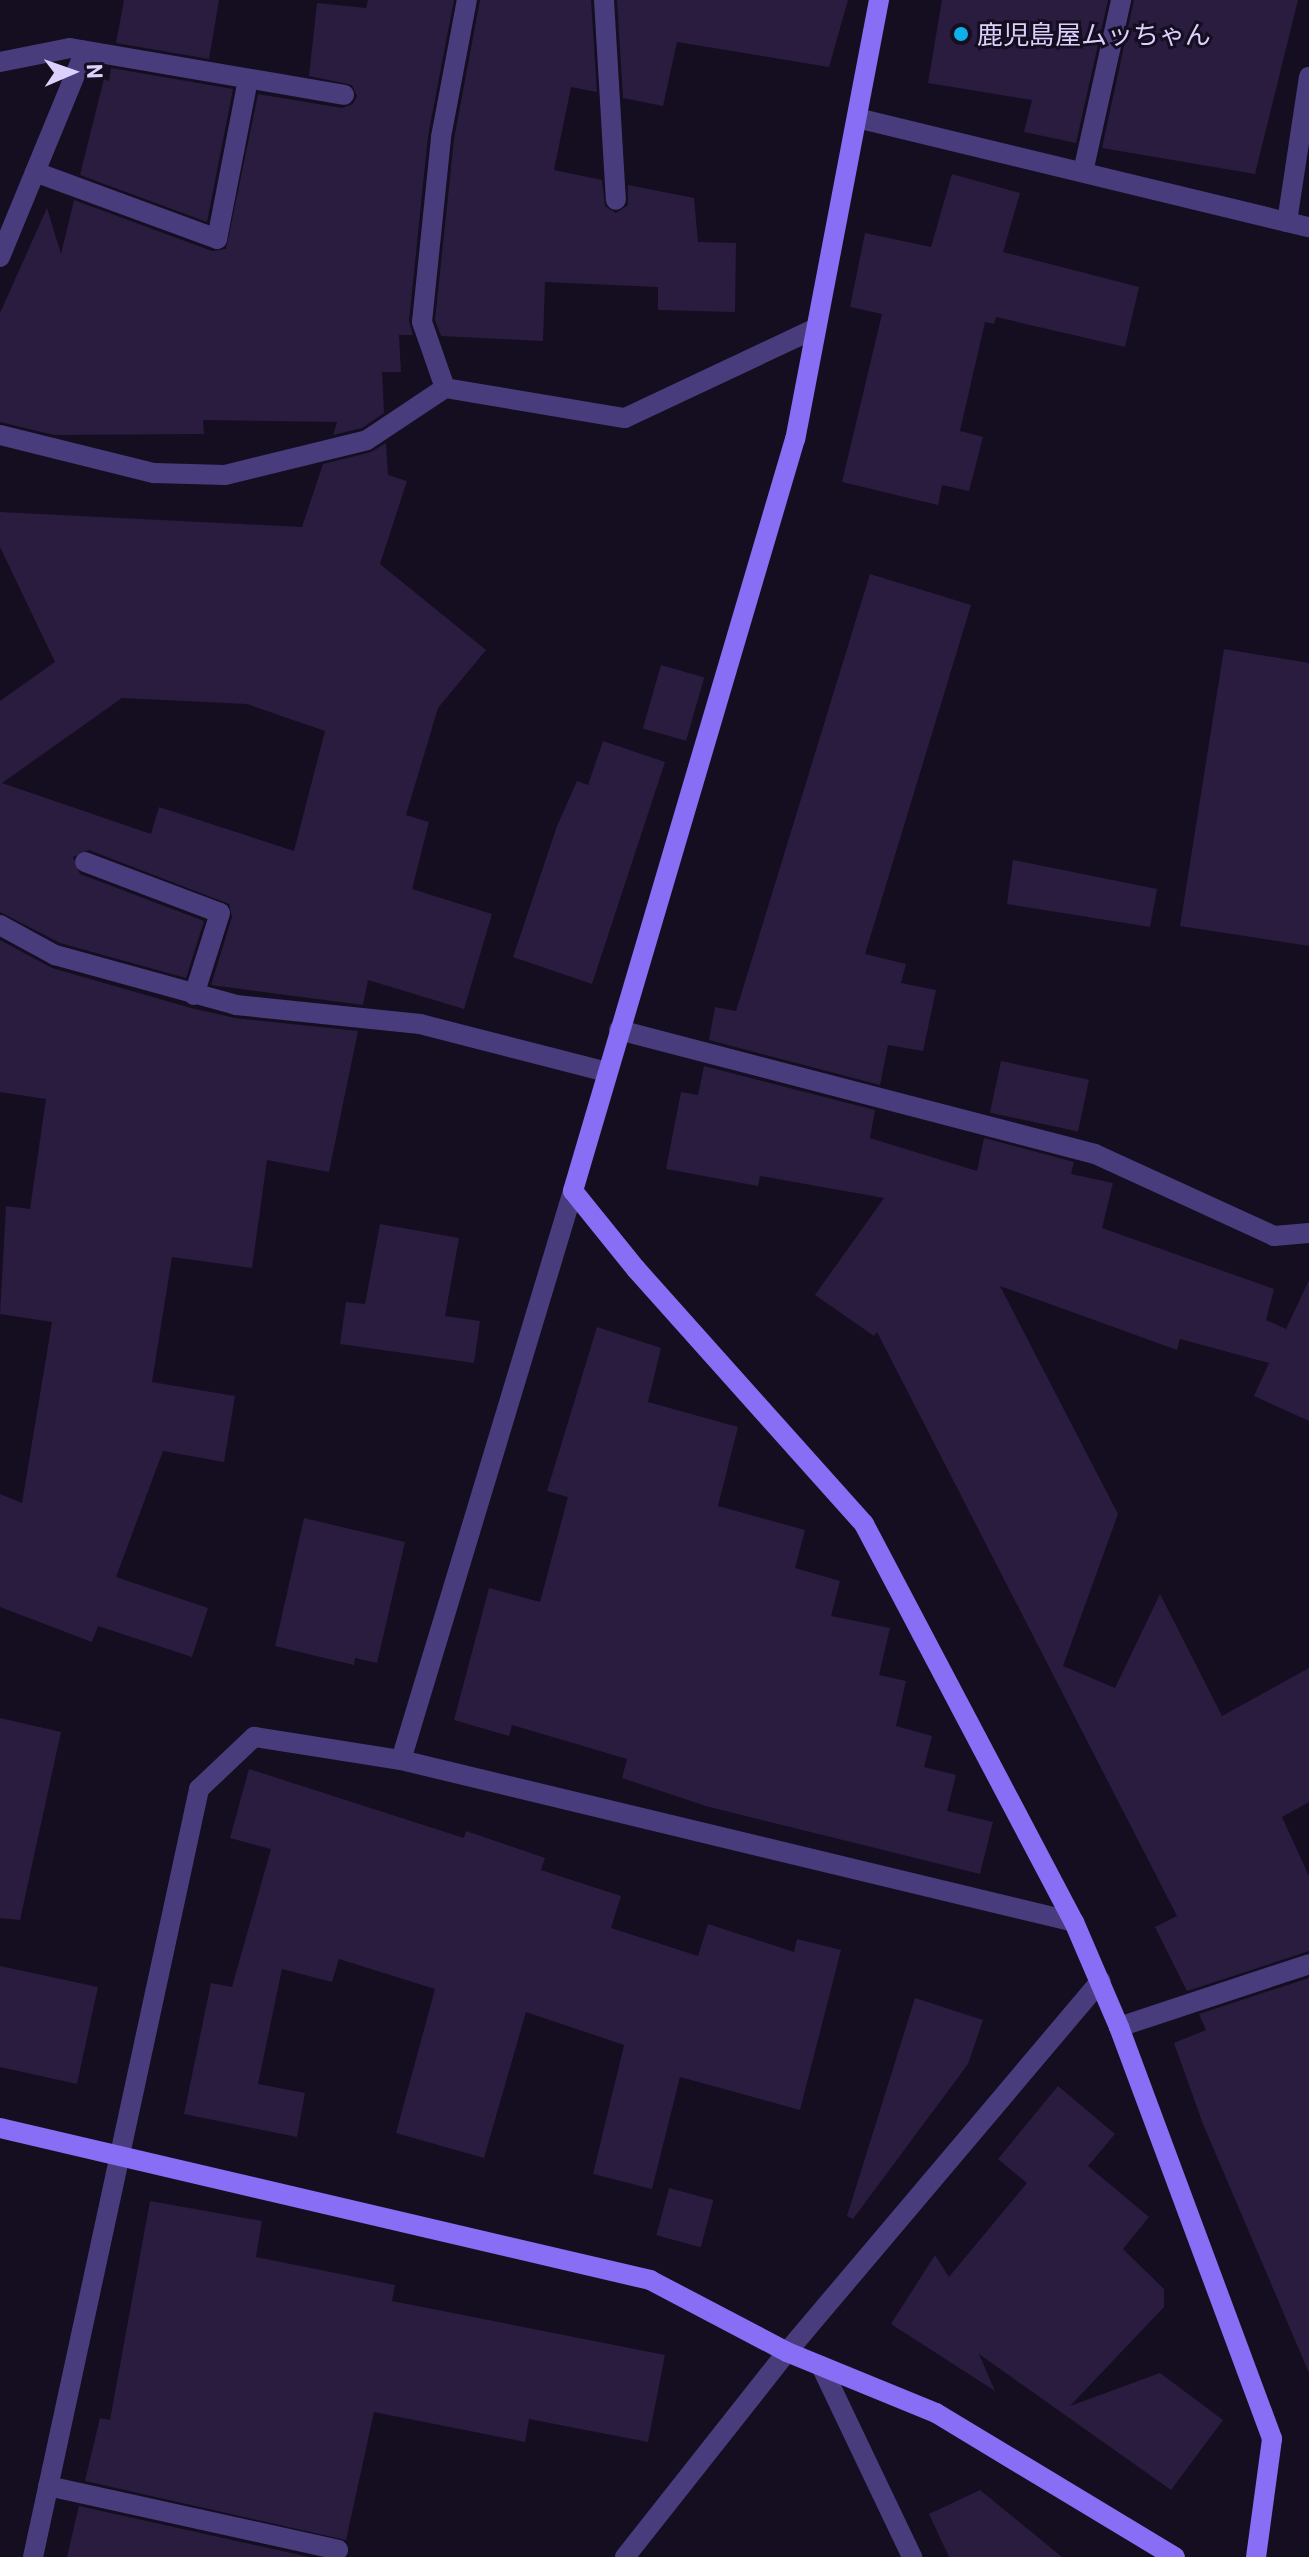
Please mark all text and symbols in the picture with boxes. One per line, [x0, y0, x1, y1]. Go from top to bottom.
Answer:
place label: 鹿児島屋ムッちゃん [977, 18, 1211, 50]
marker: 鹿児島屋ムッちゃん [952, 25, 970, 43]
north arrow [32, 32, 112, 112]
text: N [83, 63, 109, 79]

